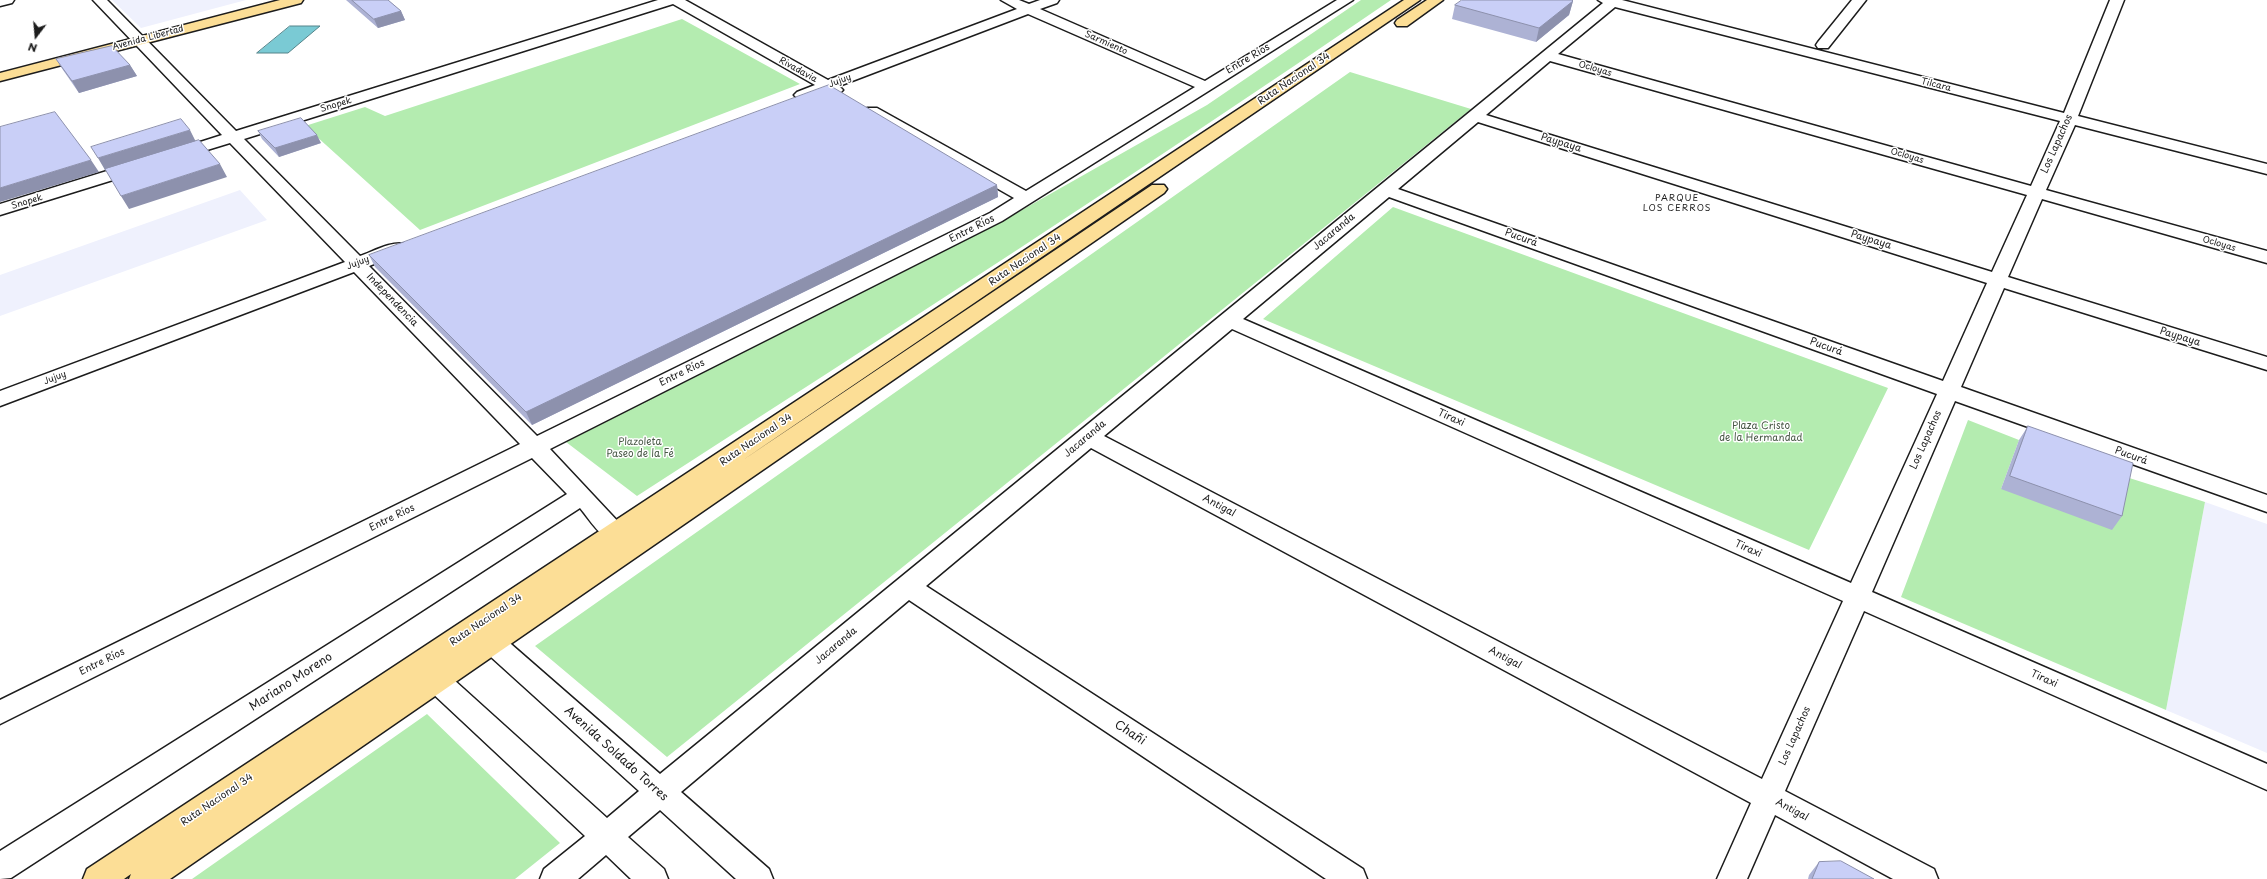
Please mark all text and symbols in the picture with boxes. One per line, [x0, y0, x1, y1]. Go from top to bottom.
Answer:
north arrow [16, 16, 56, 56]
street label: Avenida Libertad [111, 23, 185, 53]
street label: Sarmiento [1083, 29, 1129, 57]
text: N [26, 39, 39, 57]
street label: Entre Ríos [1224, 41, 1272, 77]
street label: Ruta Nacional 34 [1256, 50, 1332, 108]
street label: Rivadavia [777, 55, 819, 85]
street label: Ocloyas [1577, 59, 1613, 79]
street label: Jujuy [827, 72, 853, 90]
street label: Tilcara [1920, 76, 1952, 94]
street label: Snopek [319, 95, 353, 115]
street label: Los Lapachos [2039, 113, 2075, 175]
street label: Paypaya [1539, 131, 1583, 155]
street label: Ocloyas [1889, 146, 1925, 166]
street label: Snopek [10, 192, 44, 212]
district label: PARQUE LOS CERROS [1643, 194, 1711, 215]
street label: Jacaranda [1311, 211, 1357, 253]
street label: Entre Ríos [947, 213, 997, 245]
street label: Pucurá [1503, 227, 1539, 249]
street label: Paypaya [1849, 228, 1893, 252]
street label: Ruta Nacional 34 [987, 231, 1063, 289]
street label: Ocloyas [2201, 234, 2237, 254]
street label: Jujuy [345, 254, 371, 272]
street label: Independencia [364, 271, 420, 329]
street label: Paypaya [2158, 325, 2202, 349]
street label: Pucurá [1808, 336, 1844, 358]
street label: Entre Ríos [657, 357, 707, 389]
street label: Jujuy [42, 369, 68, 387]
street label: Tiraxi [1436, 407, 1466, 429]
street label: Los Lapachos [1908, 409, 1944, 471]
street label: Ruta Nacional 34 [718, 411, 794, 469]
street label: Jacaranda [1062, 418, 1108, 460]
park label: Plaza Cristo de la Hermandad [1719, 420, 1803, 444]
park label: Plazoleta Paseo de la Fé [606, 436, 674, 460]
street label: Pucurá [2113, 445, 2149, 467]
street label: Antigal [1200, 492, 1238, 520]
street label: Entre Ríos [367, 502, 417, 534]
street label: Tiraxi [1733, 538, 1763, 560]
street label: Ruta Nacional 34 [448, 591, 524, 649]
street label: Jacaranda [813, 625, 859, 667]
street label: Antigal [1486, 644, 1524, 672]
street label: Entre Ríos [77, 646, 127, 678]
street label: Mariano Moreno [247, 650, 335, 714]
street label: Tiraxi [2029, 668, 2059, 690]
street label: Avenida Soldado Torres [561, 704, 671, 804]
street label: Los Lapachos [1777, 705, 1813, 767]
street label: Chañi [1112, 718, 1148, 748]
street label: Ruta Nacional 34 [179, 771, 255, 829]
street label: Antigal [1773, 796, 1811, 824]

